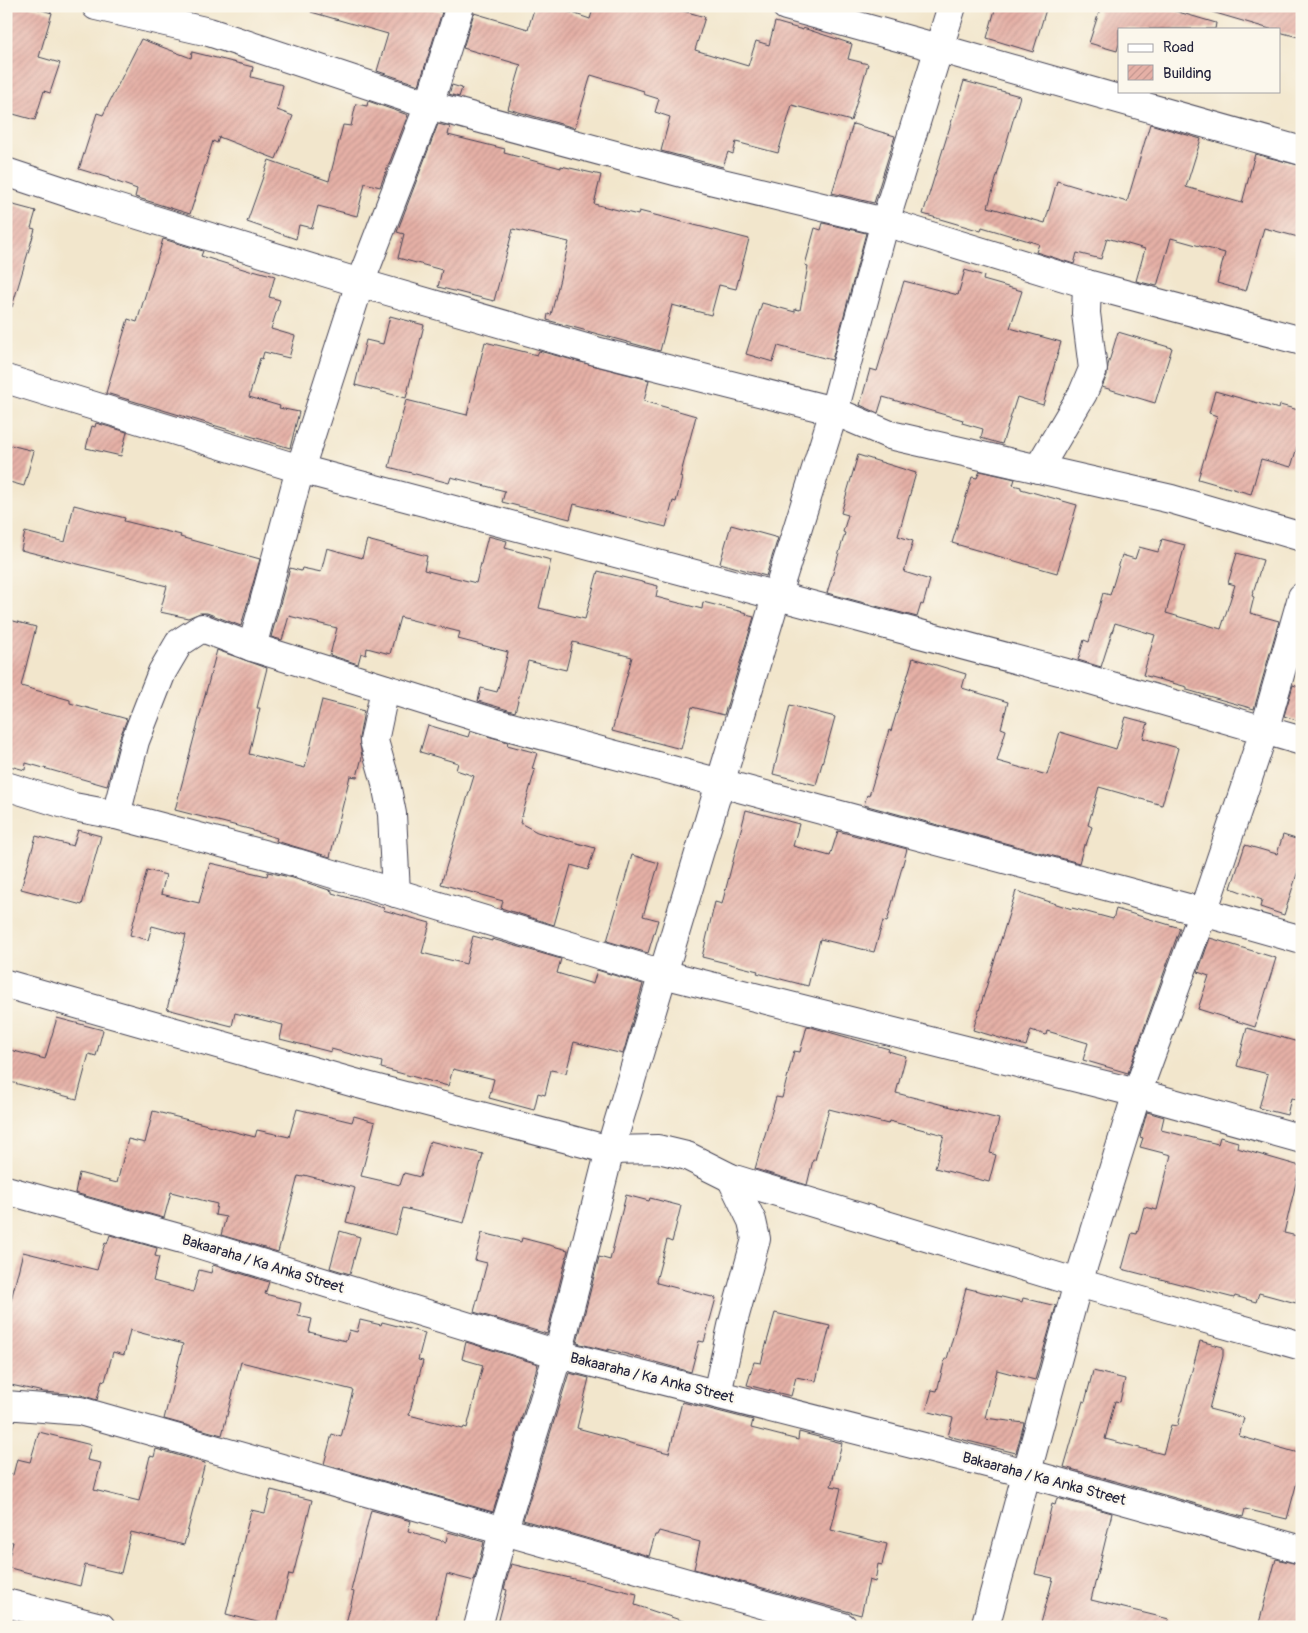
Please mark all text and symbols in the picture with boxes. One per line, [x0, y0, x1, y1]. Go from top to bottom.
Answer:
legend [1118, 28, 1280, 92]
text: Road [1163, 38, 1194, 57]
text: Building [1163, 64, 1211, 83]
street label: Bakaaraha / Ka Anka Street [180, 1230, 347, 1298]
street label: Bakaaraha / Ka Anka Street [568, 1348, 737, 1408]
street label: Bakaaraha / Ka Anka Street [960, 1448, 1129, 1510]

